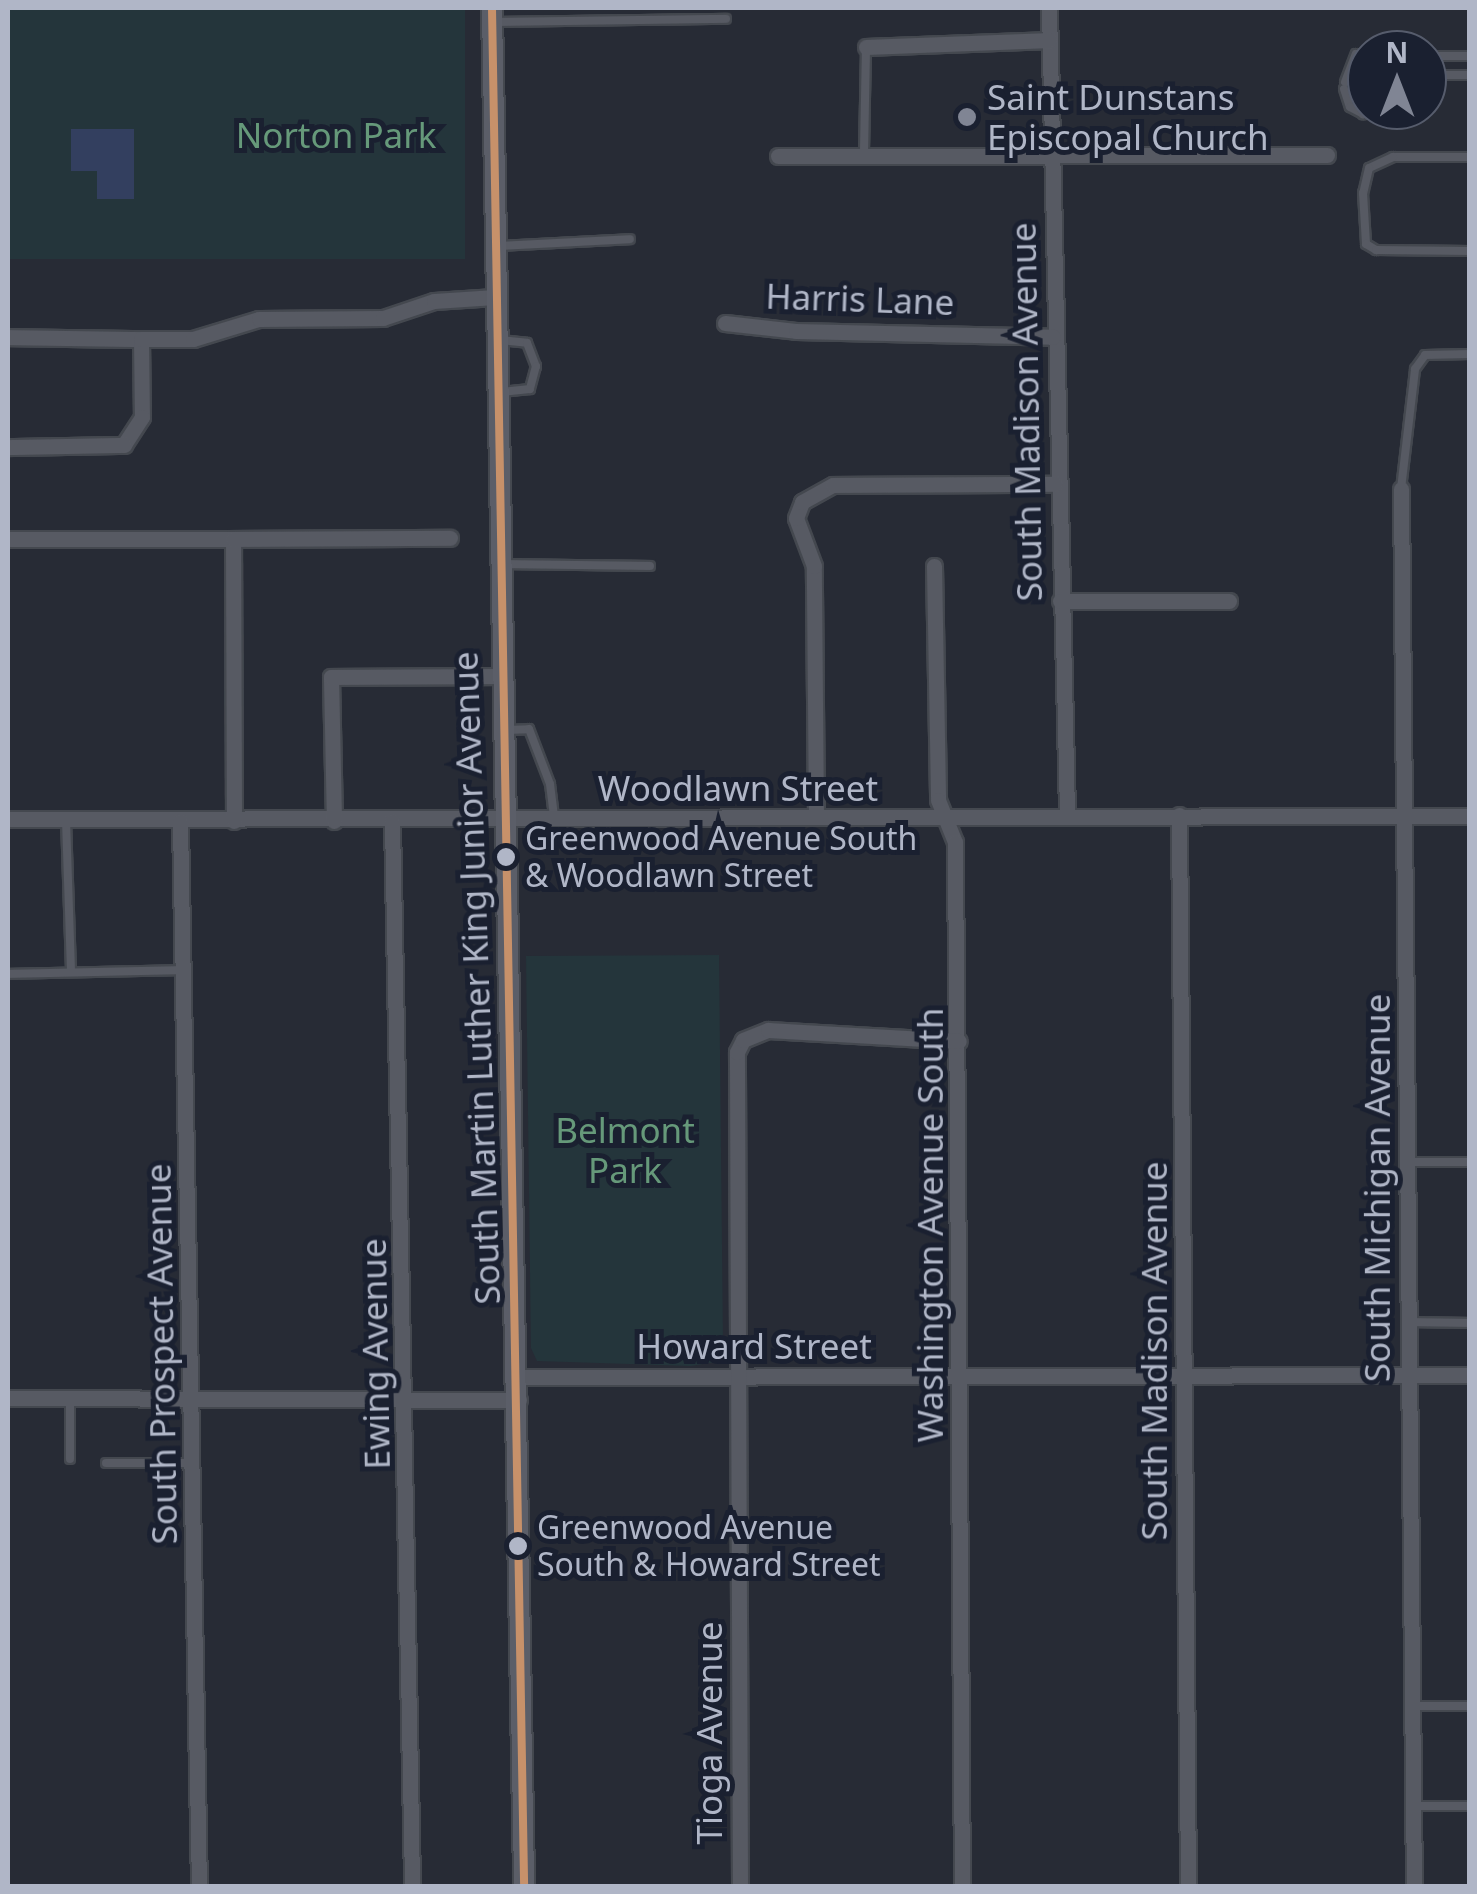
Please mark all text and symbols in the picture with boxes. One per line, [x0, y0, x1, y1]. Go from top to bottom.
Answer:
north arrow [1347, 30, 1447, 130]
text: N [1386, 33, 1408, 71]
place label: Saint Dunstans Episcopal Church [987, 76, 1269, 158]
marker: Saint Dunstans Episcopal Church [956, 106, 978, 128]
park label: Norton Park [236, 114, 436, 156]
street label: South Madison Avenue [1002, 222, 1050, 602]
street label: Harris Lane [765, 275, 955, 323]
street label: South Martin Luther King Junior Avenue [444, 651, 508, 1305]
street label: Woodlawn Street [598, 767, 878, 809]
place label: Greenwood Avenue South & Woodlawn Street [525, 820, 917, 895]
marker: Greenwood Avenue South & Woodlawn Street [496, 847, 516, 867]
street label: South Michigan Avenue [1356, 994, 1398, 1382]
street label: Washington Avenue South [909, 1008, 951, 1442]
park label: Belmont Park [555, 1109, 695, 1191]
street label: South Madison Avenue [1133, 1162, 1175, 1540]
street label: South Prospect Avenue [137, 1163, 185, 1545]
street label: Ewing Avenue [352, 1238, 398, 1470]
street label: Howard Street [636, 1325, 872, 1367]
place label: Greenwood Avenue South & Howard Street [537, 1509, 881, 1584]
marker: Greenwood Avenue South & Howard Street [508, 1536, 528, 1556]
street label: Tioga Avenue [688, 1622, 730, 1844]

